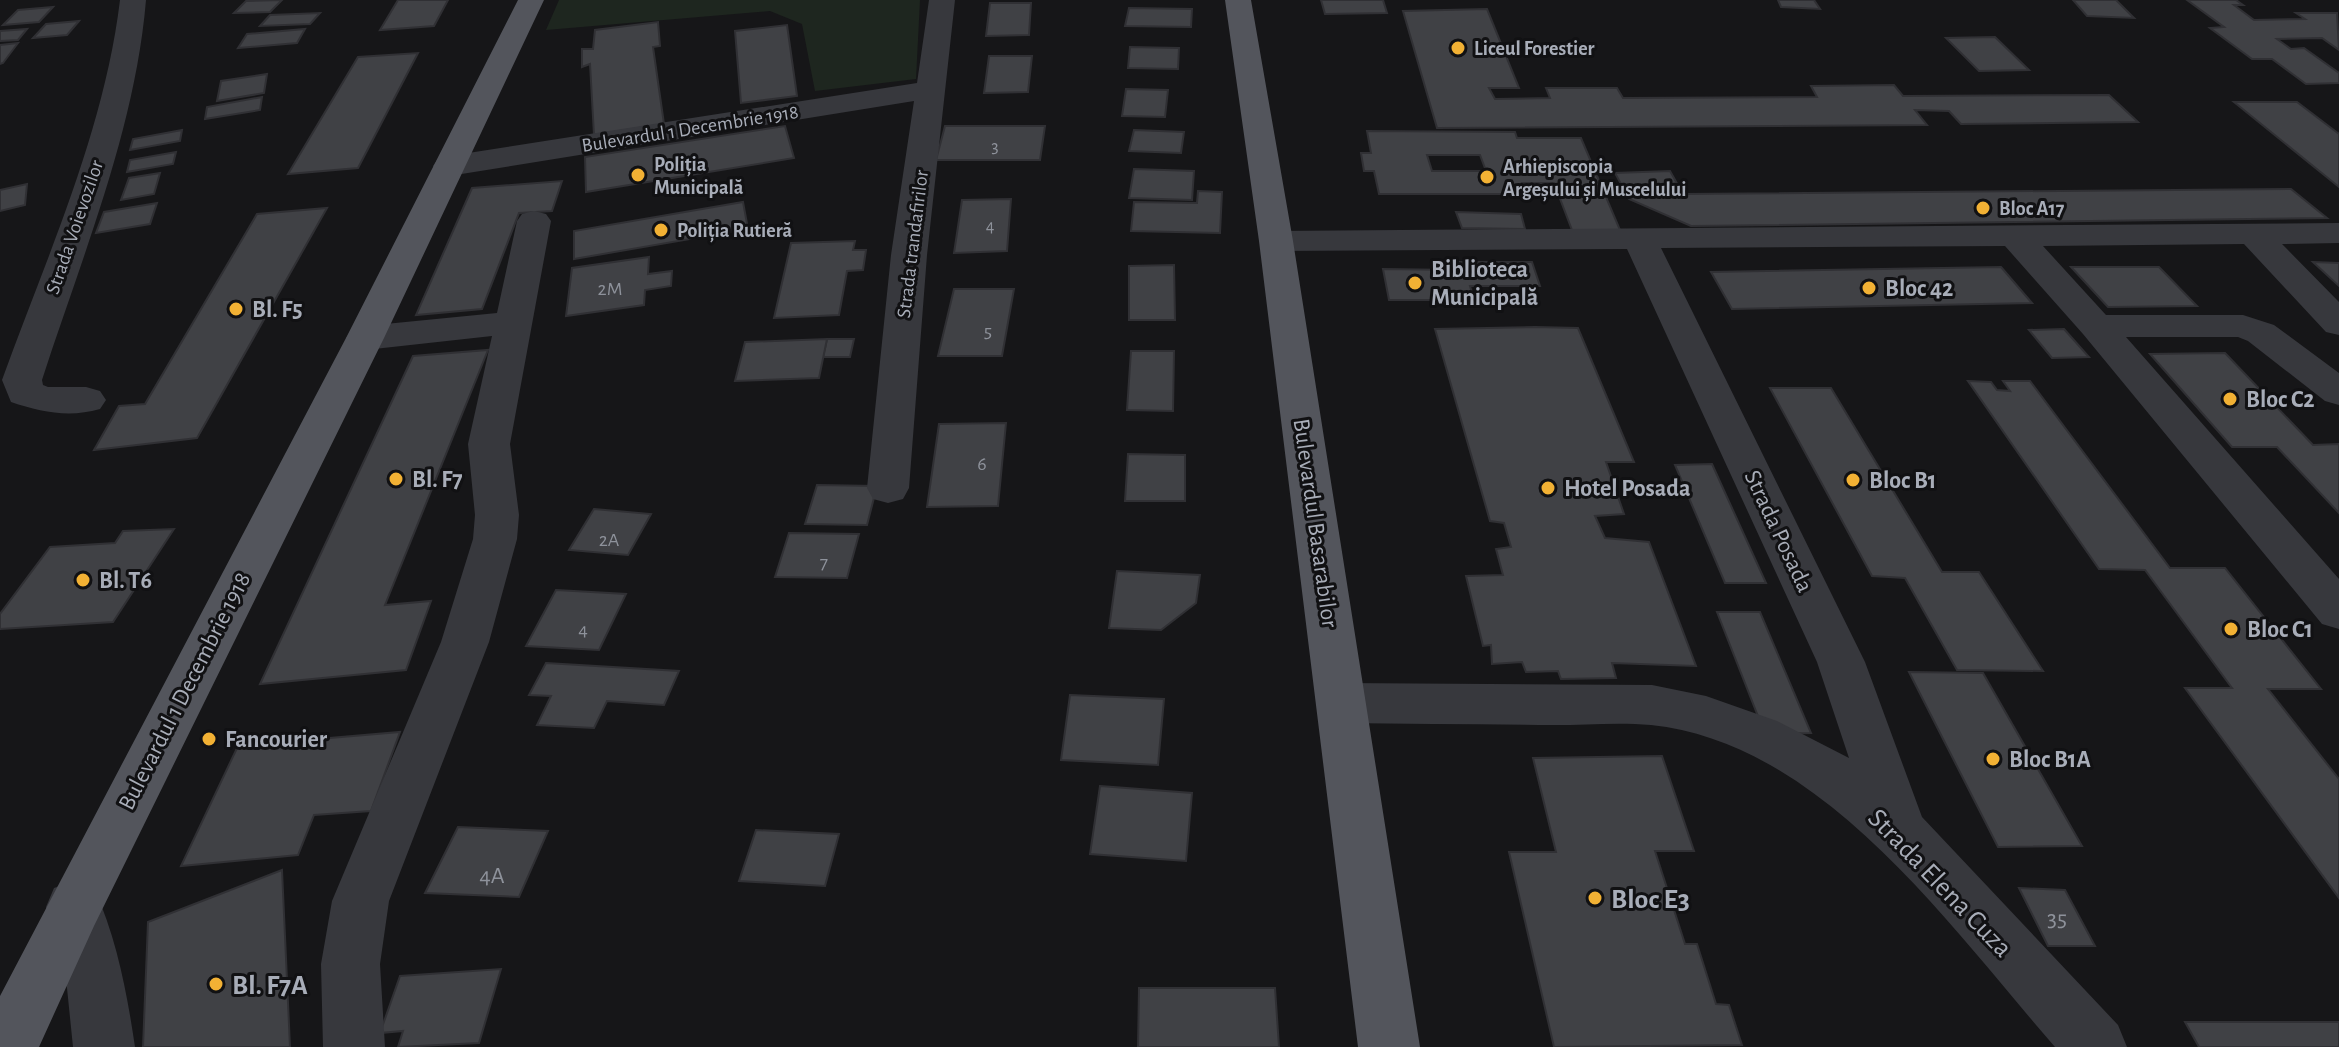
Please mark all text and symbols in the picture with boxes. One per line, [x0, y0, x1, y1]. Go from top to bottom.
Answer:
marker: Liceul Forestier [1449, 39, 1467, 57]
place label: Liceul Forestier [1474, 39, 1595, 59]
street label: Bulevardul 1 Decembrie 1918 [580, 102, 800, 156]
house number: 3 [991, 138, 999, 156]
place label: Poliția Municipală [654, 155, 744, 198]
street label: Strada Voievozilor [43, 157, 107, 297]
place label: Arhiepiscopia Argeșului și Muscelului [1503, 157, 1687, 202]
marker: Poliția Municipală [629, 166, 647, 184]
street label: Strada trandafirilor [894, 168, 932, 319]
marker: Arhiepiscopia Argeșului și Muscelului [1478, 168, 1496, 186]
marker: Bloc A17 [1974, 199, 1992, 217]
place label: Bloc A17 [1999, 199, 2065, 219]
house number: 4 [986, 218, 995, 236]
marker: Poliția Rutieră [652, 221, 670, 239]
place label: Poliția Rutieră [677, 221, 793, 243]
place label: Biblioteca Municipală [1431, 258, 1538, 310]
marker: Biblioteca Municipală [1406, 274, 1424, 292]
place label: Bloc 42 [1885, 277, 1953, 301]
house number: 2M [598, 279, 622, 299]
marker: Bloc 42 [1860, 279, 1878, 297]
place label: Bl. F5 [252, 298, 303, 322]
marker: Bl. F5 [227, 300, 245, 318]
house number: 5 [984, 321, 992, 341]
place label: Bloc C2 [2246, 388, 2315, 412]
marker: Bloc C2 [2221, 390, 2239, 408]
street label: Bulevardul Basarabilor [1288, 417, 1342, 629]
house number: 6 [977, 454, 987, 474]
street label: Strada Posada [1739, 467, 1817, 596]
place label: Bl. F7 [412, 468, 463, 492]
place label: Bloc B1 [1869, 469, 1936, 493]
marker: Bl. F7 [387, 470, 405, 488]
marker: Bloc B1 [1844, 471, 1862, 489]
place label: Hotel Posada [1564, 477, 1691, 501]
marker: Hotel Posada [1539, 479, 1557, 497]
house number: 2A [599, 530, 620, 550]
house number: 7 [820, 553, 828, 573]
place label: Bl. T6 [99, 569, 152, 593]
street label: Bulevardul 1 Decembrie 1918 [114, 569, 255, 814]
marker: Bl. T6 [74, 571, 92, 589]
place label: Bloc C1 [2247, 618, 2313, 642]
house number: 4 [578, 620, 588, 640]
marker: Bloc C1 [2222, 620, 2240, 638]
place label: Fancourier [225, 728, 328, 752]
marker: Fancourier [200, 730, 218, 748]
place label: Bloc B1A [2009, 748, 2091, 772]
marker: Bloc B1A [1984, 750, 2002, 768]
street label: Strada Elena Cuza [1862, 804, 2017, 963]
house number: 4A [479, 864, 505, 888]
place label: Bloc E3 [1611, 886, 1690, 914]
marker: Bloc E3 [1586, 889, 1604, 907]
house number: 35 [2047, 907, 2067, 931]
place label: Bl. F7A [232, 972, 308, 1000]
marker: Bl. F7A [207, 975, 225, 993]

